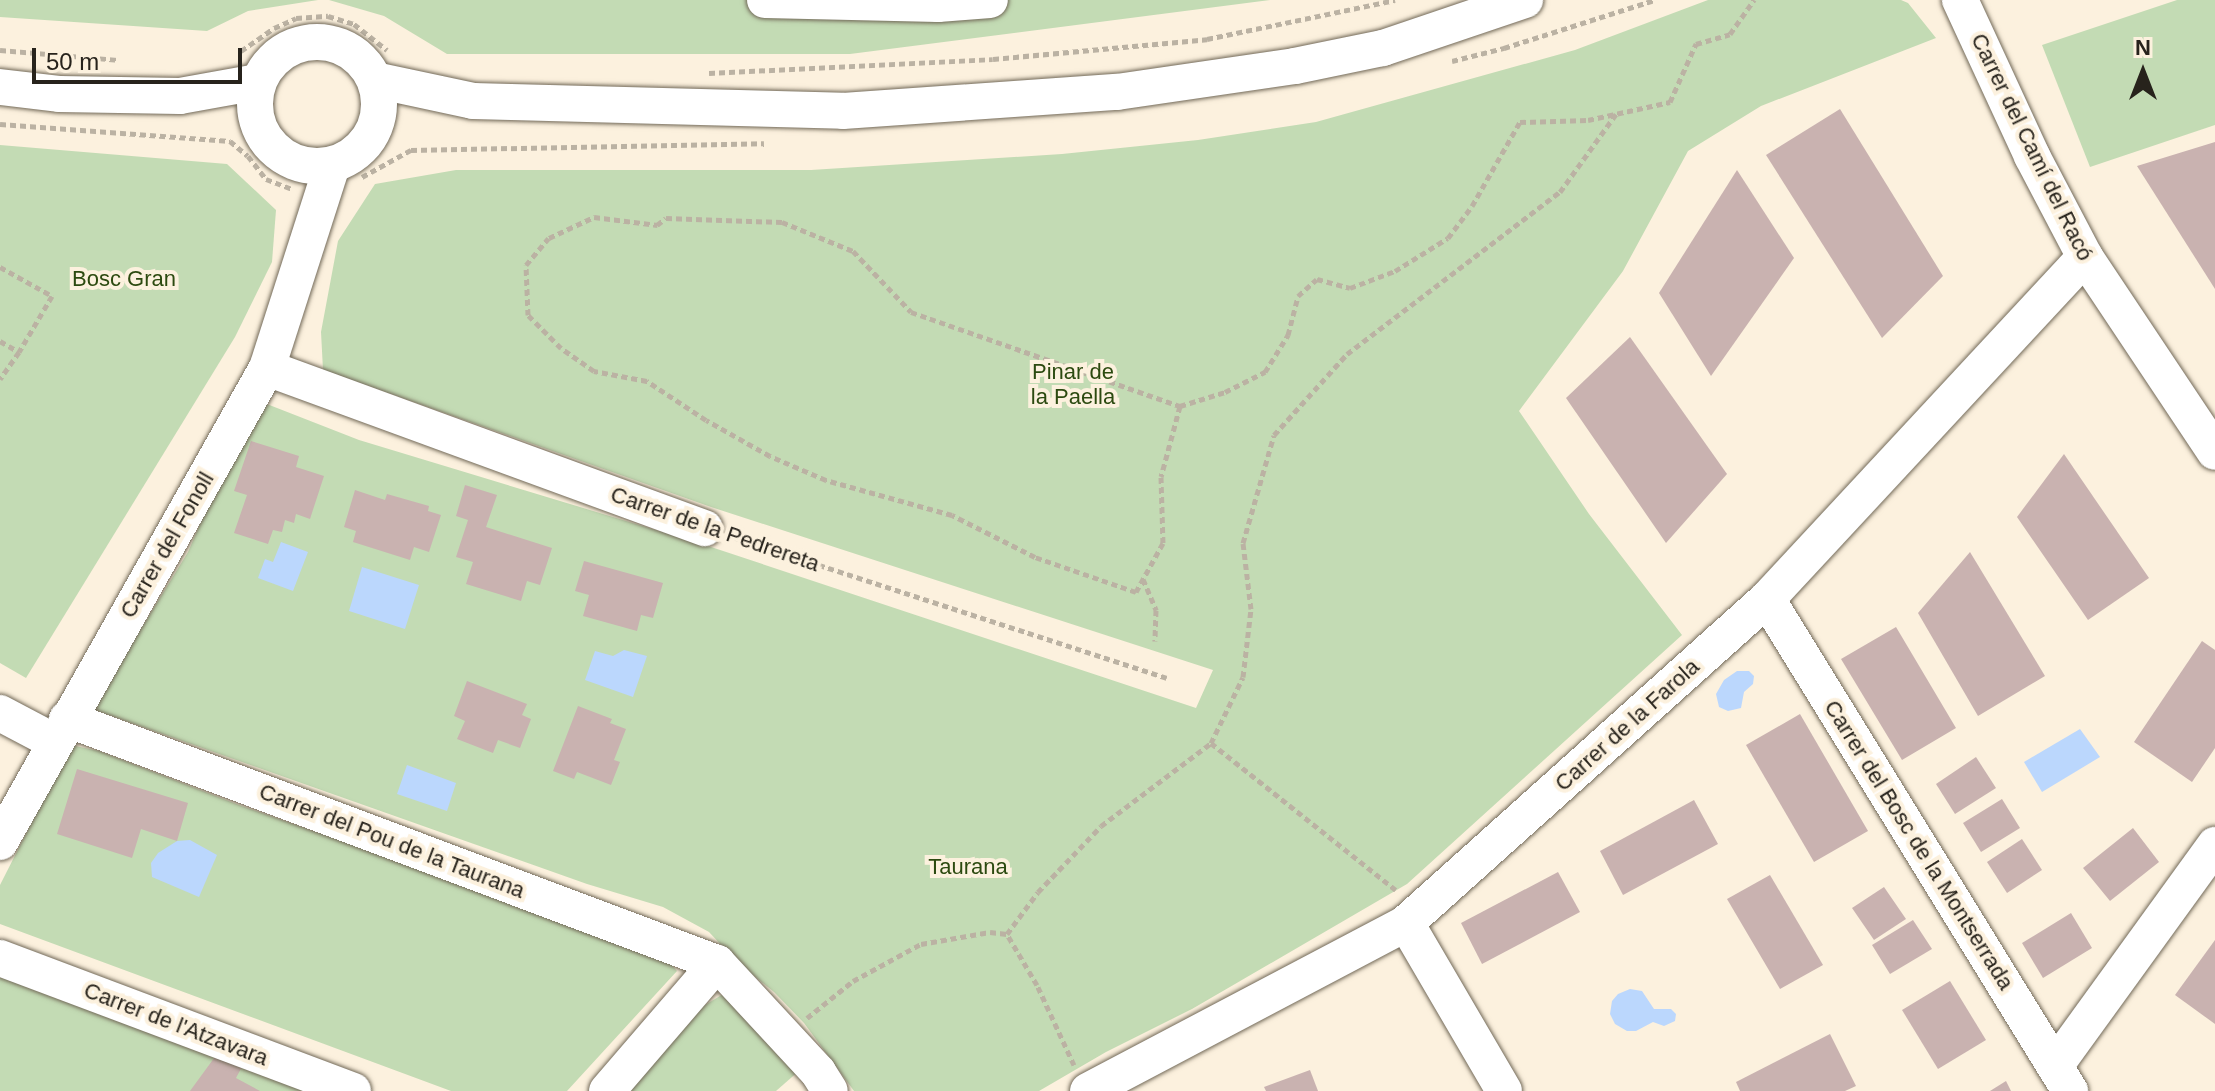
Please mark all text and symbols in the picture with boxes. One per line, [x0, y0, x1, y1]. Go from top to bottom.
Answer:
street label: Carrer del Camí del Racó [1965, 29, 2099, 265]
scale bar [36, 32, 246, 82]
north arrow [2103, 32, 2183, 112]
text: N [2135, 35, 2151, 60]
text: 50 m [46, 48, 99, 75]
park label: Bosc Gran [72, 266, 176, 292]
park label: Pinar de la Paella [1031, 358, 1115, 410]
street label: Carrer del Fonoll [115, 467, 219, 623]
street label: Carrer de la Pedrereta [607, 481, 823, 577]
street label: Carrer de la Farola [1550, 653, 1704, 797]
street label: Carrer del Bosc de la Montserrada [1819, 695, 2019, 995]
street label: Carrer del Pou de la Taurana [255, 778, 529, 904]
park label: Taurana [928, 854, 1008, 880]
street label: Carrer de l'Atzavara [80, 977, 272, 1071]

